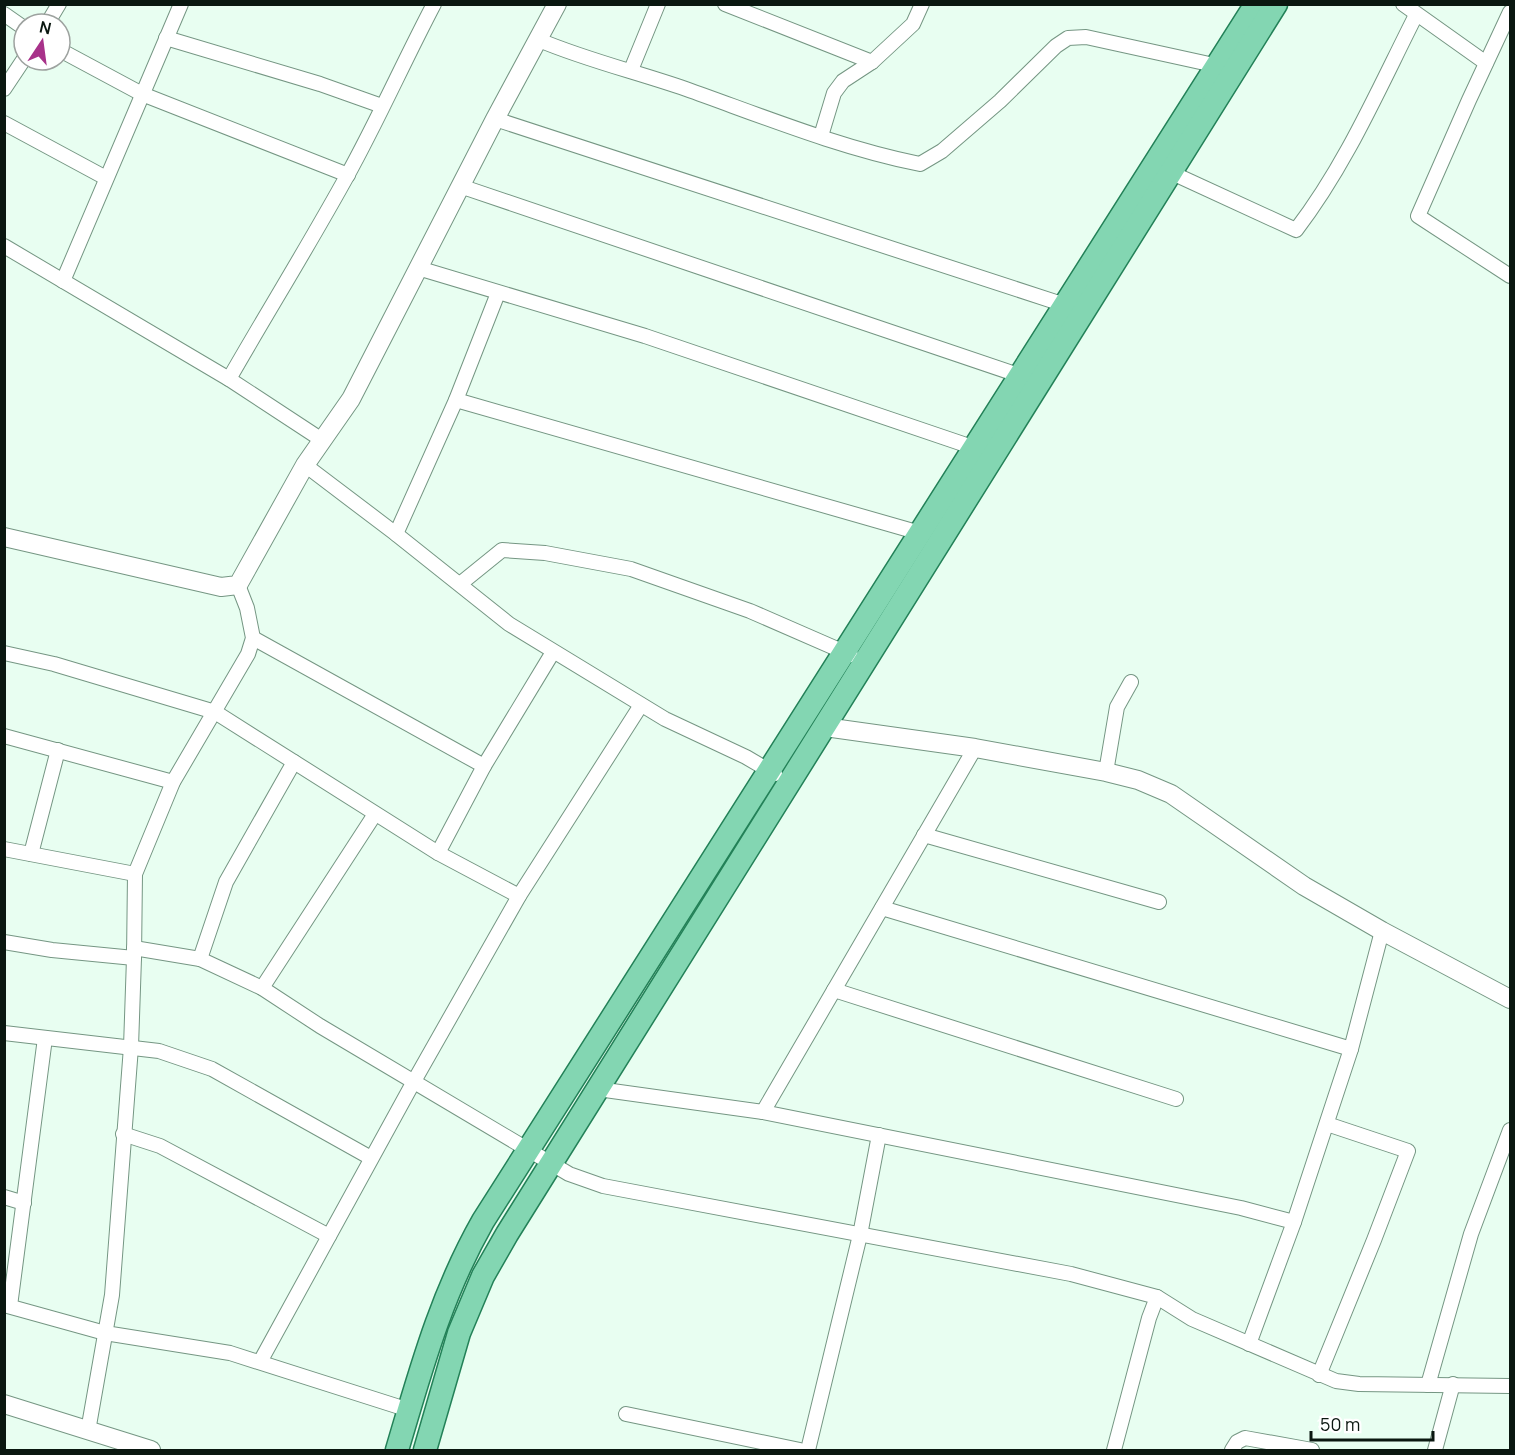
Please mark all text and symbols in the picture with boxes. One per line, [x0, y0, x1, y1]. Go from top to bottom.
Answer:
north arrow [12, 12, 72, 72]
text: N [37, 15, 53, 39]
scale bar [1311, 1404, 1432, 1442]
text: 50 m [1320, 1412, 1360, 1436]

